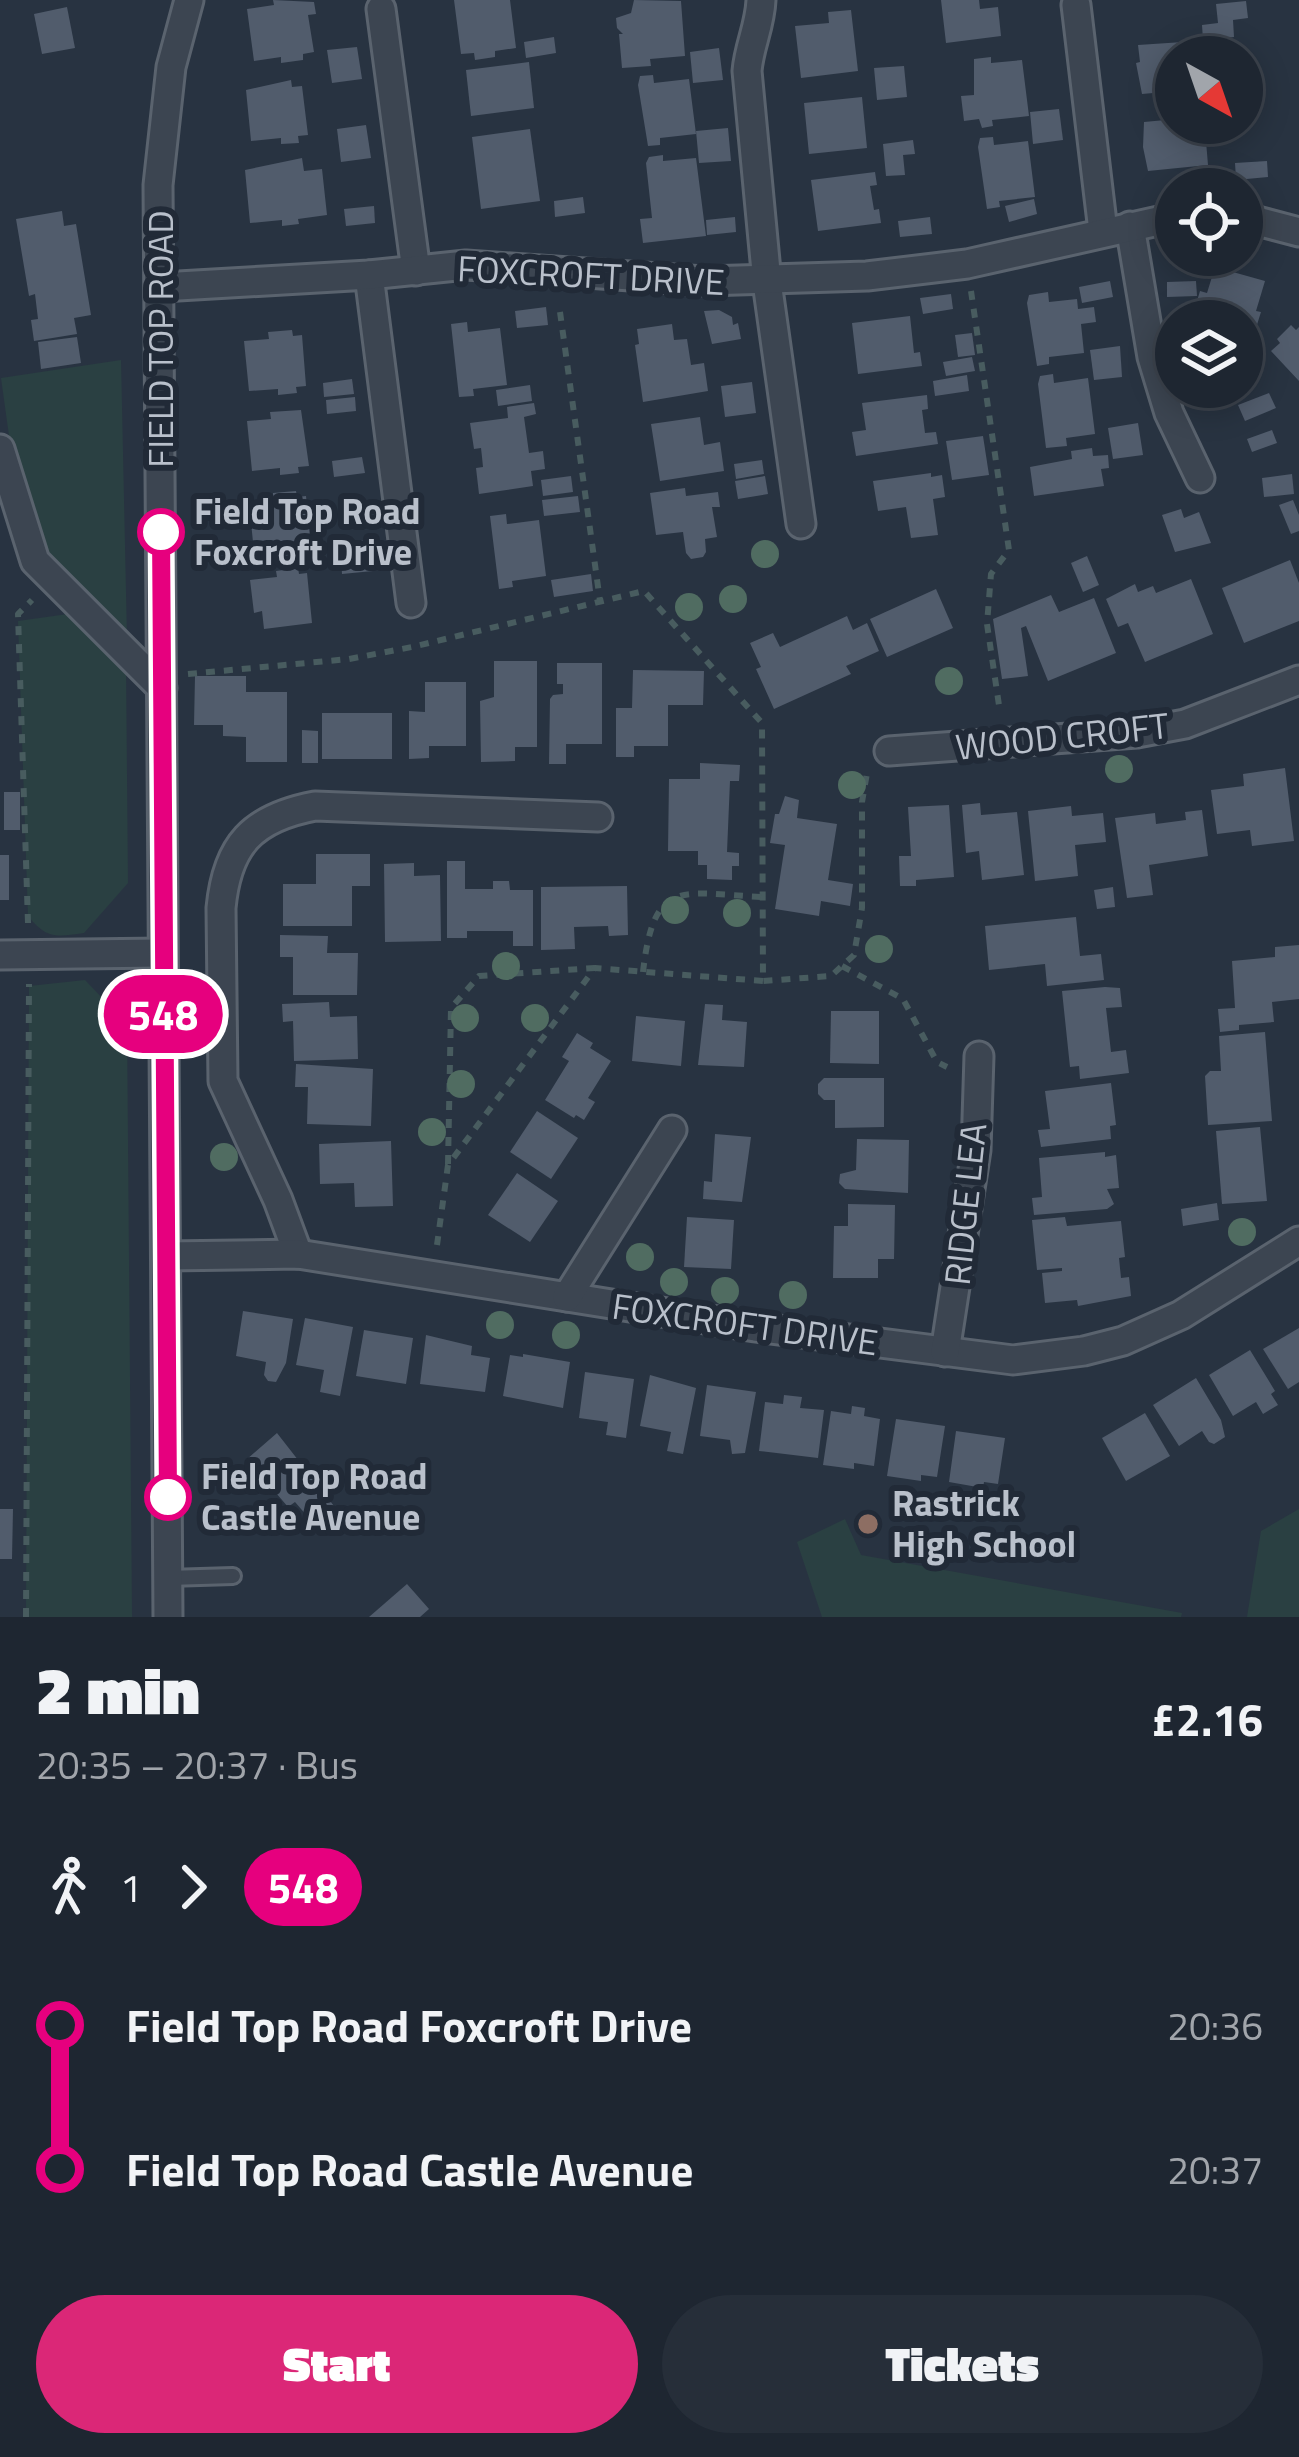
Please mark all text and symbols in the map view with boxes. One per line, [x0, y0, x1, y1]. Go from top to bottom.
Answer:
north arrow [1155, 36, 1263, 144]
map controls [1155, 36, 1263, 408]
button: locate [1155, 168, 1263, 276]
street label: FIELD TOP ROAD [132, 210, 187, 468]
street label: FOXCROFT DRIVE [456, 240, 726, 309]
button: layers [1155, 300, 1263, 408]
place label: Field Top Road Foxcroft Drive [194, 483, 421, 579]
marker: Field Top Road Foxcroft Drive [139, 510, 183, 554]
street label: WOOD CROFT [953, 697, 1171, 774]
line badge: 548 [94, 975, 232, 1053]
text: 548 [128, 982, 198, 1046]
street label: RIDGE LEA [929, 1120, 1000, 1288]
street label: FOXCROFT DRIVE [609, 1278, 881, 1369]
place label: Field Top Road Castle Avenue [201, 1448, 428, 1544]
marker: Field Top Road Castle Avenue [146, 1475, 190, 1519]
place label: Rastrick High School [892, 1475, 1076, 1571]
marker: Rastrick High School [855, 1511, 881, 1537]
text: 2 min [36, 1639, 200, 1740]
text: £2.16 [1151, 1685, 1263, 1753]
text: 20:35 – 20:37 · Bus [36, 1735, 358, 1794]
icon: walk [36, 1854, 102, 1920]
icon: forward [160, 1854, 226, 1920]
text: 548 [268, 1855, 338, 1919]
text: 1 [120, 1858, 142, 1917]
text: Field Top Road Foxcroft Drive [126, 1991, 692, 2059]
text: 20:36 [1167, 1996, 1263, 2055]
text: Field Top Road Castle Avenue [126, 2135, 693, 2203]
text: 20:37 [1167, 2140, 1263, 2199]
button: Start [36, 2295, 638, 2433]
button: Tickets [662, 2295, 1263, 2433]

